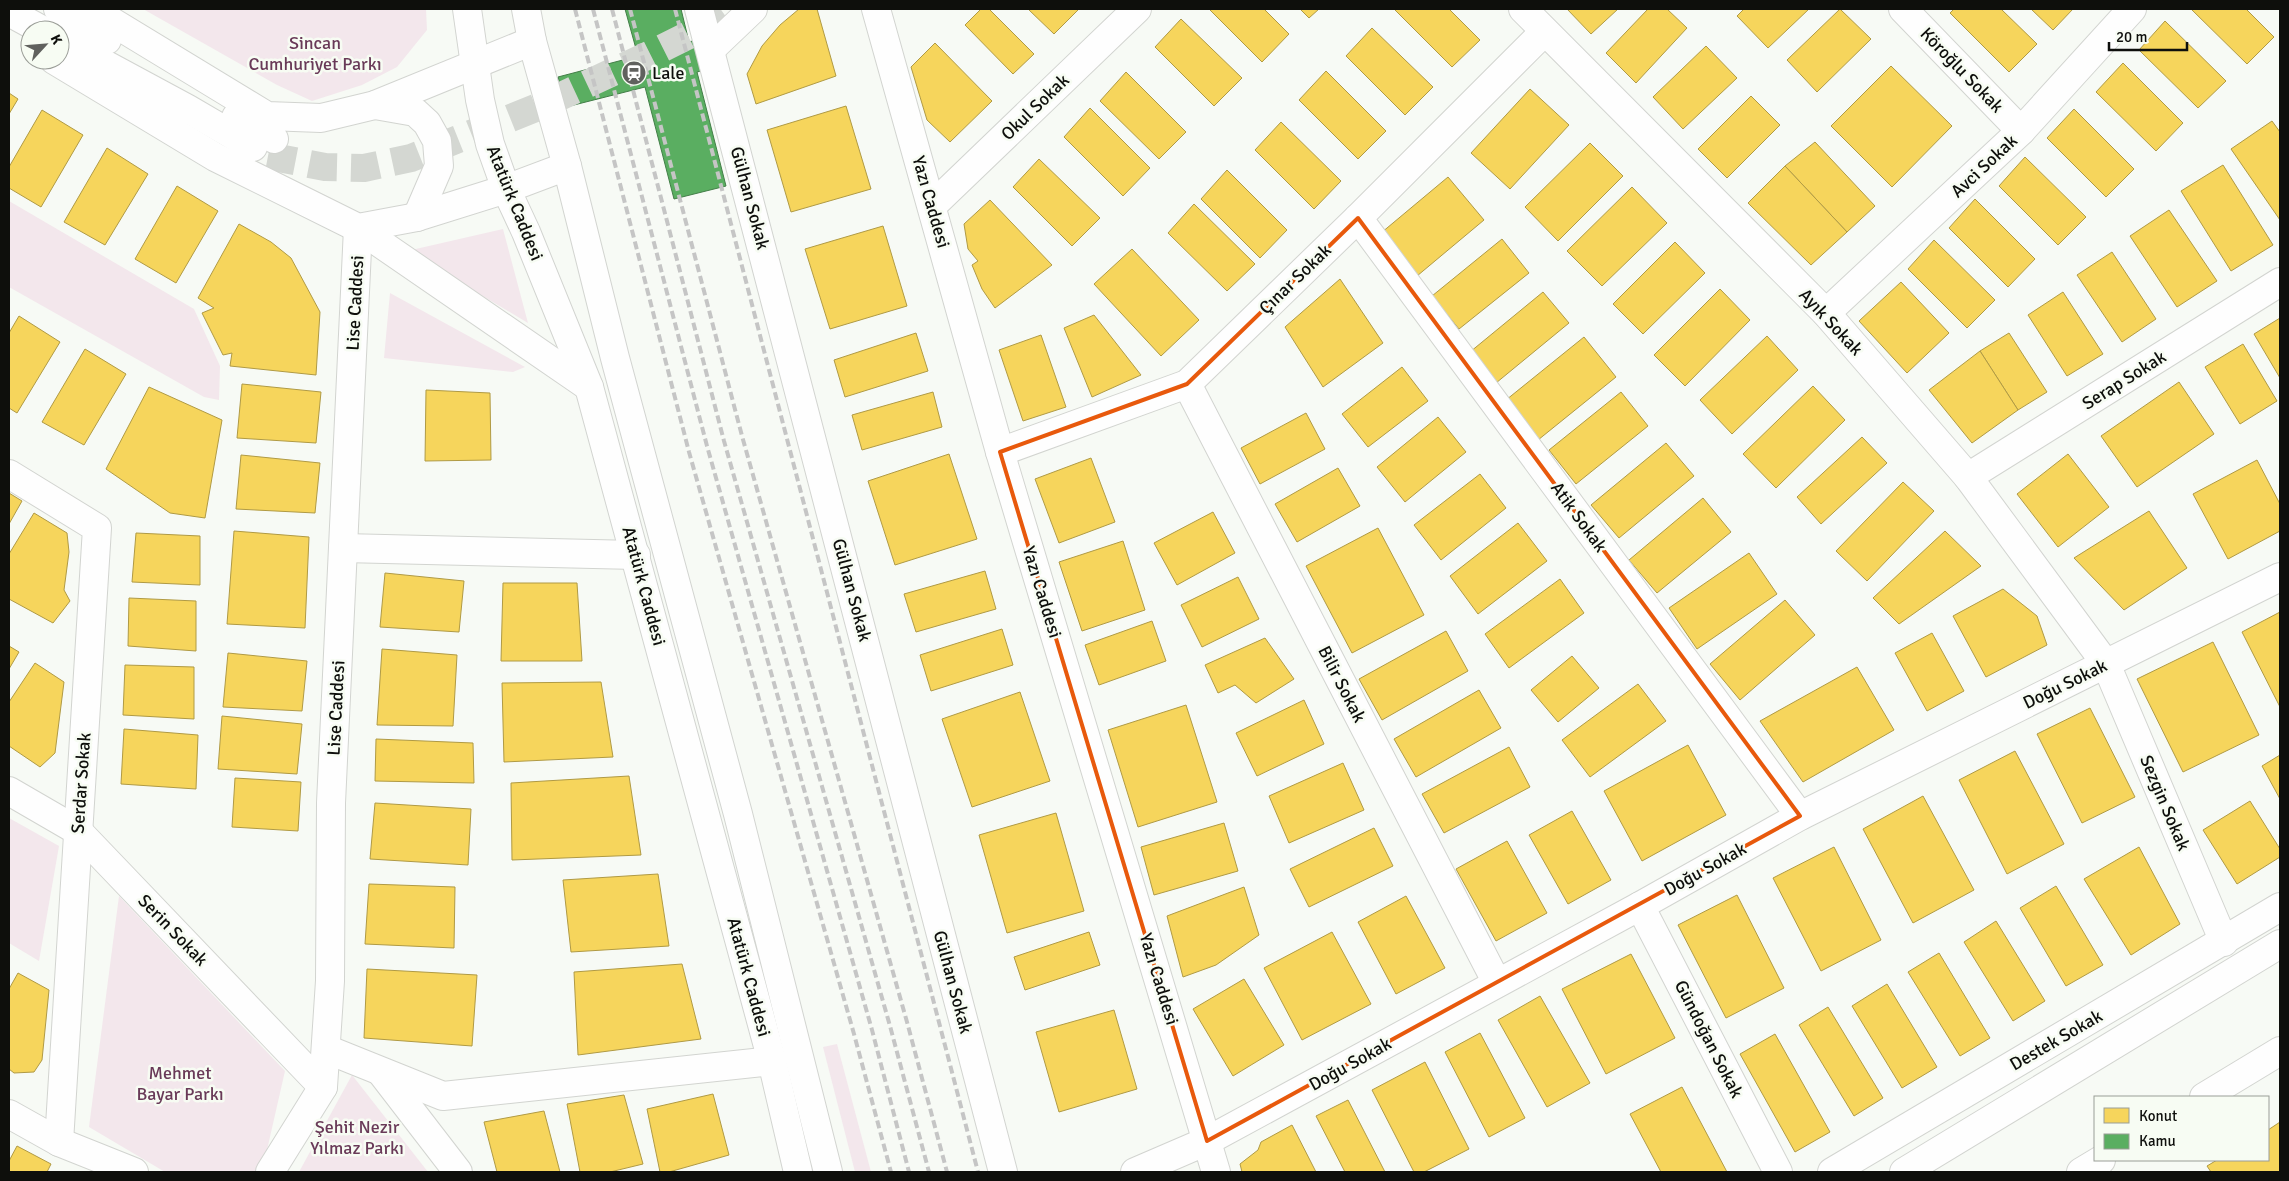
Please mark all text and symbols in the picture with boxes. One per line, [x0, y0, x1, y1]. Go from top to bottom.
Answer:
north arrow [20, 20, 70, 70]
scale bar [2109, 20, 2186, 52]
street label: Köroğlu Sokak [1916, 23, 2008, 117]
text: 20 m [2116, 28, 2147, 46]
text: K [47, 32, 66, 47]
park label: Sincan Cumhuriyet Parkı [248, 32, 382, 75]
station icon: Lale [621, 60, 647, 86]
place label: Lale [652, 62, 684, 84]
street label: Okul Sokak [996, 69, 1074, 145]
street label: Avci Sokak [1946, 130, 2022, 202]
street label: Atatürk Caddesi [482, 142, 548, 264]
street label: Gülhan Sokak [726, 144, 774, 252]
street label: Yazı Caddesi [907, 153, 955, 251]
street label: Çınar Sokak [1254, 239, 1336, 319]
street label: Lise Caddesi [342, 255, 368, 351]
street label: Ayık Sokak [1794, 284, 1868, 360]
street label: Serap Sokak [2078, 346, 2170, 414]
street label: Atik Sokak [1546, 478, 1612, 556]
street label: Atatürk Caddesi [618, 524, 670, 648]
street label: Gülhan Sokak [828, 536, 876, 644]
street label: Yazı Caddesi [1018, 543, 1066, 641]
street label: Bilir Sokak [1313, 642, 1371, 726]
street label: Doğu Sokak [2019, 654, 2111, 714]
street label: Lise Caddesi [323, 660, 349, 756]
street label: Serdar Sokak [66, 732, 96, 834]
street label: Sezgin Sokak [2135, 752, 2195, 854]
street label: Doğu Sokak [1660, 837, 1750, 901]
street label: Serin Sokak [133, 890, 213, 970]
street label: Atatürk Caddesi [723, 915, 775, 1039]
street label: Gülhan Sokak [929, 928, 977, 1036]
street label: Yazı Caddesi [1135, 930, 1183, 1028]
street label: Gündoğan Sokak [1670, 976, 1748, 1102]
street label: Destek Sokak [2006, 1005, 2106, 1075]
street label: Doğu Sokak [1305, 1032, 1395, 1096]
park label: Mehmet Bayar Parkı [136, 1062, 224, 1105]
legend [2094, 1096, 2269, 1161]
text: Konut [2139, 1107, 2177, 1125]
park label: Şehit Nezir Yılmaz Parkı [310, 1116, 404, 1159]
text: Kamu [2139, 1132, 2176, 1150]

